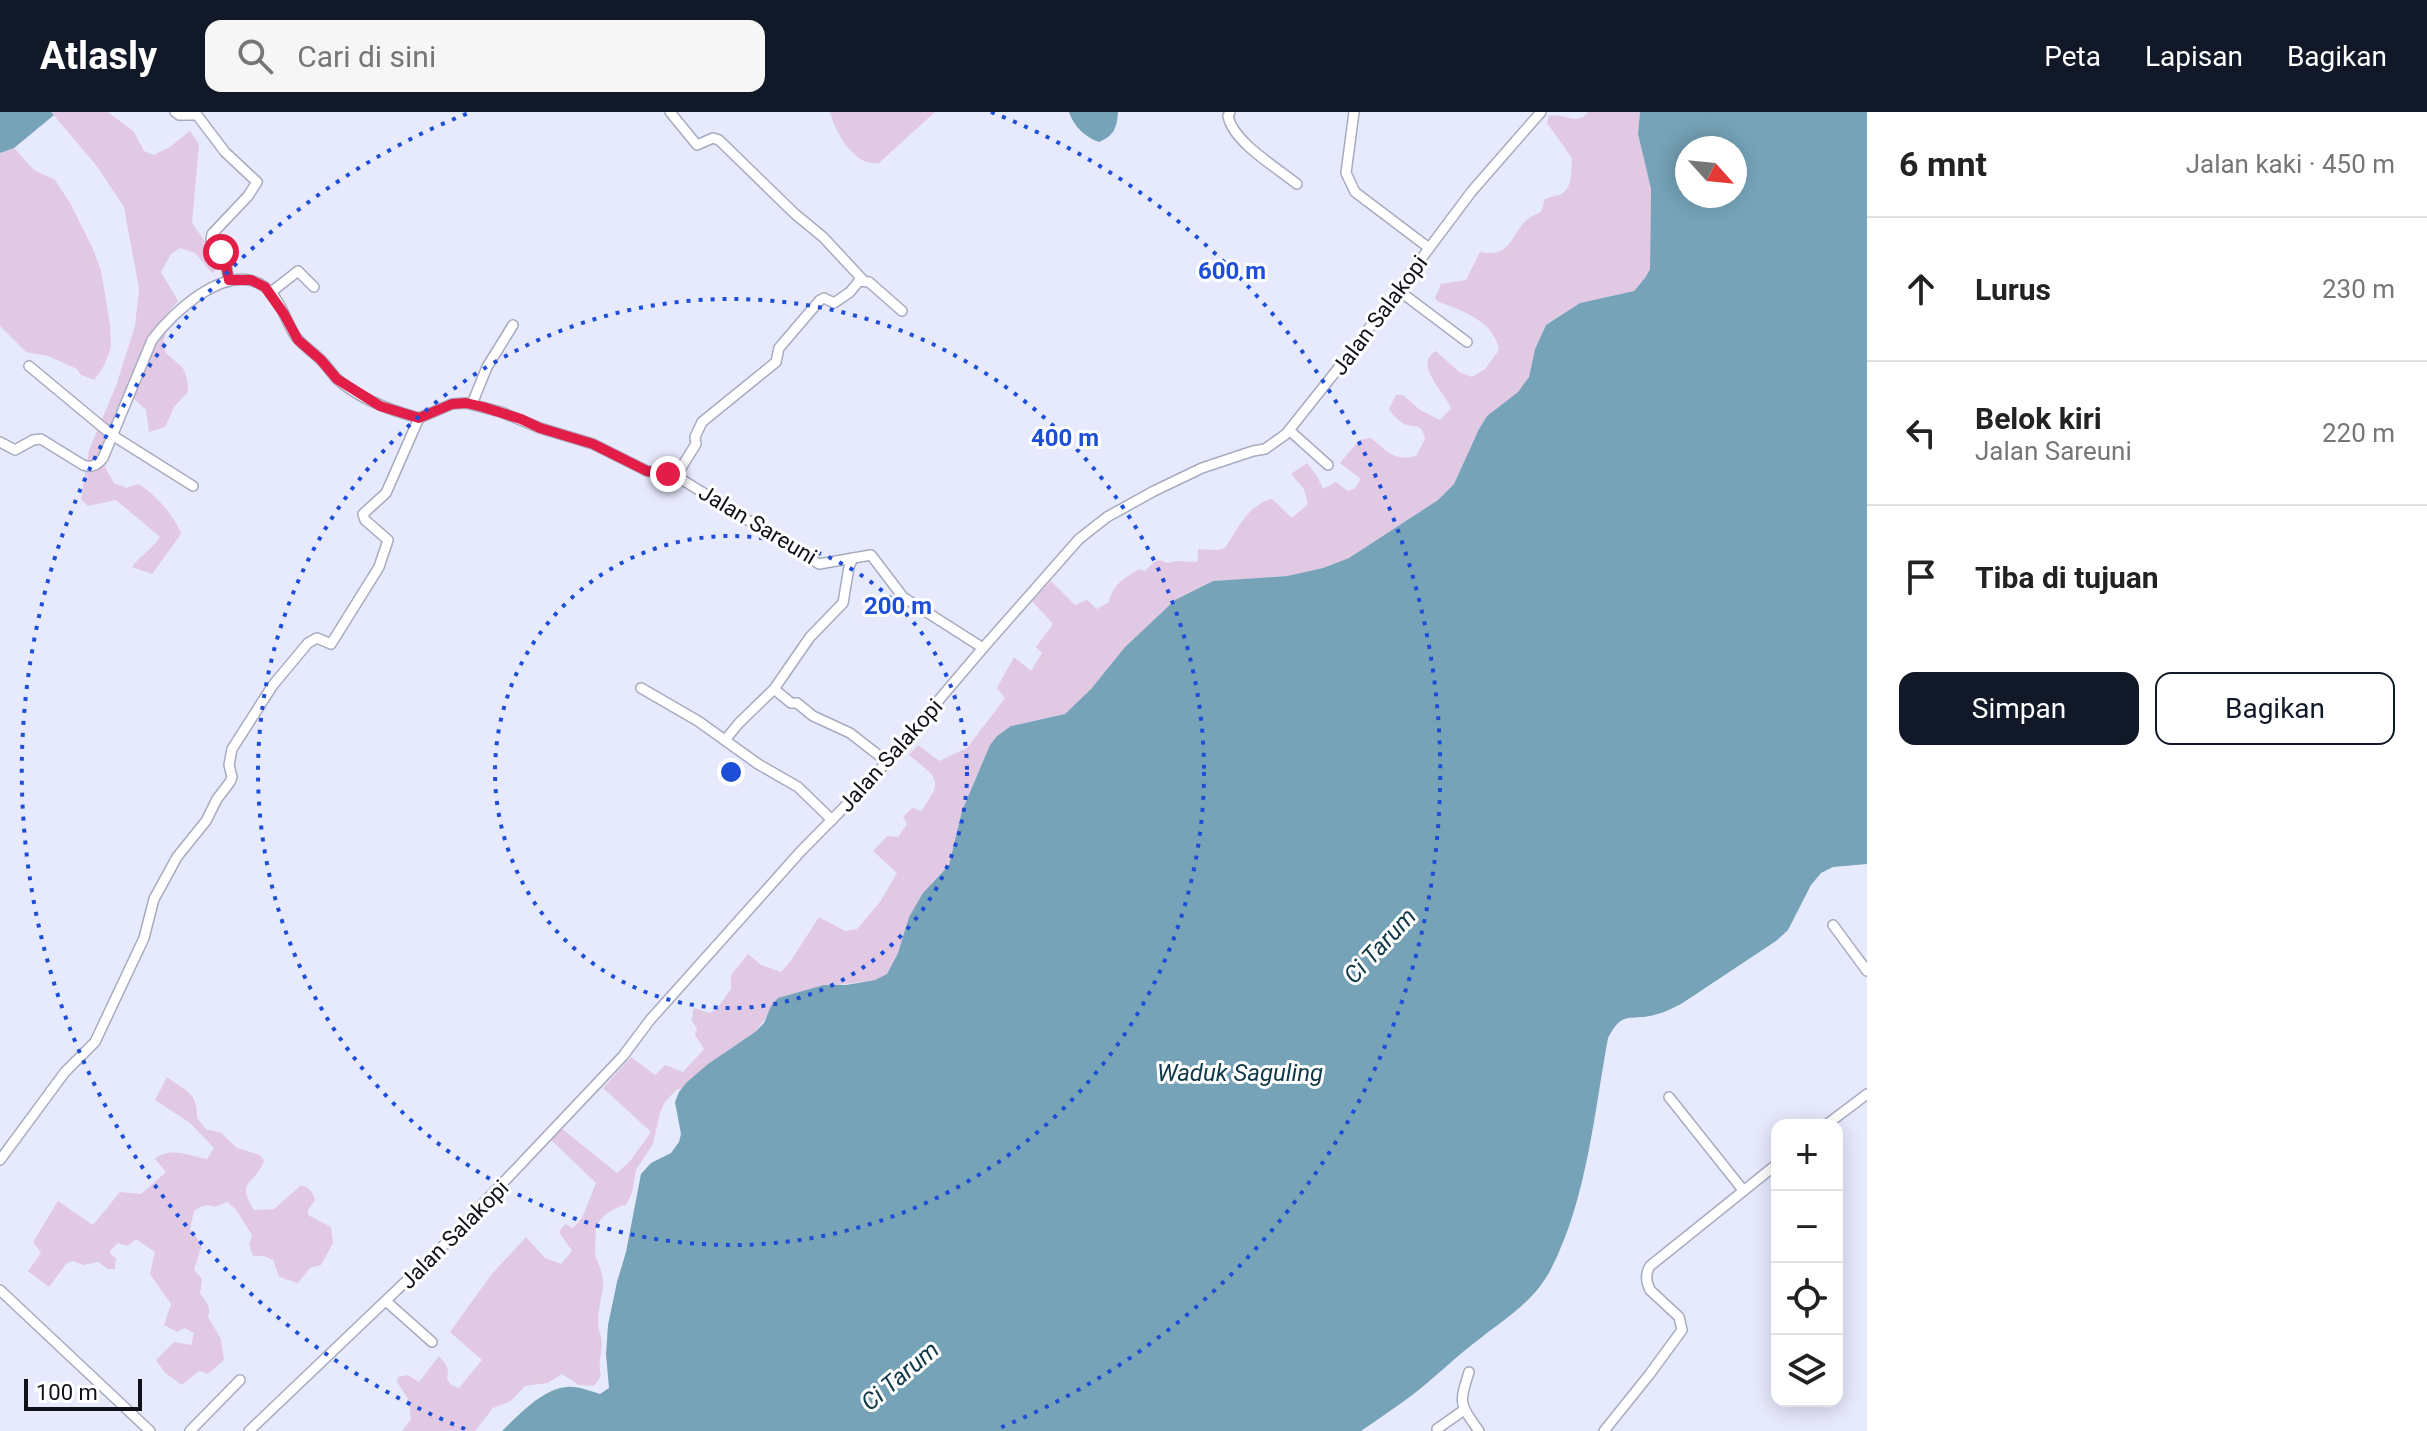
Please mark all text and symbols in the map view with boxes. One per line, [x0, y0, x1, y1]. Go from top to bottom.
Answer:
search box [205, 20, 765, 92]
text: Atlasly [40, 34, 157, 78]
icon: search [233, 34, 277, 78]
text: Cari di sini [297, 39, 436, 74]
text: Peta [2044, 40, 2101, 73]
text: Lapisan [2145, 40, 2243, 73]
text: Bagikan [2287, 40, 2387, 73]
north arrow [1675, 136, 1747, 208]
text: 6 mnt [1899, 144, 1987, 184]
text: Jalan kaki · 450 m [2186, 149, 2395, 179]
route start [203, 234, 239, 270]
street label: Jalan Salakopi [1326, 251, 1432, 380]
text: 600 m [1198, 257, 1266, 285]
icon: ahead [1899, 267, 1943, 311]
text: Lurus [1975, 272, 2051, 307]
text: 230 m [2322, 274, 2395, 304]
text: Belok kiri [1975, 401, 2102, 436]
icon: left [1899, 411, 1943, 455]
text: 220 m [2322, 418, 2395, 448]
text: 400 m [1031, 424, 1099, 452]
text: Jalan Sareuni [1975, 436, 2132, 466]
route end [650, 456, 686, 492]
street label: Jalan Sareuni [694, 480, 821, 569]
icon: arrive [1899, 555, 1943, 599]
text: Tiba di tujuan [1975, 560, 2159, 595]
text: 200 m [864, 592, 932, 620]
button: Simpan [1899, 672, 2139, 745]
button: Bagikan [2155, 672, 2395, 745]
street label: Jalan Salakopi [833, 694, 947, 817]
centre of rings [717, 758, 745, 786]
water label: Ci Tarum [1338, 903, 1422, 989]
water label: Waduk Saguling [1157, 1059, 1323, 1087]
map controls [1771, 1119, 1843, 1407]
button: + [1771, 1119, 1843, 1191]
street label: Jalan Salakopi [395, 1175, 514, 1294]
button: − [1771, 1191, 1843, 1263]
button: locate [1771, 1263, 1843, 1335]
button: layers [1771, 1335, 1843, 1407]
water label: Ci Tarum [856, 1336, 944, 1416]
scale bar [24, 1375, 142, 1411]
text: 100 m [36, 1380, 98, 1405]

